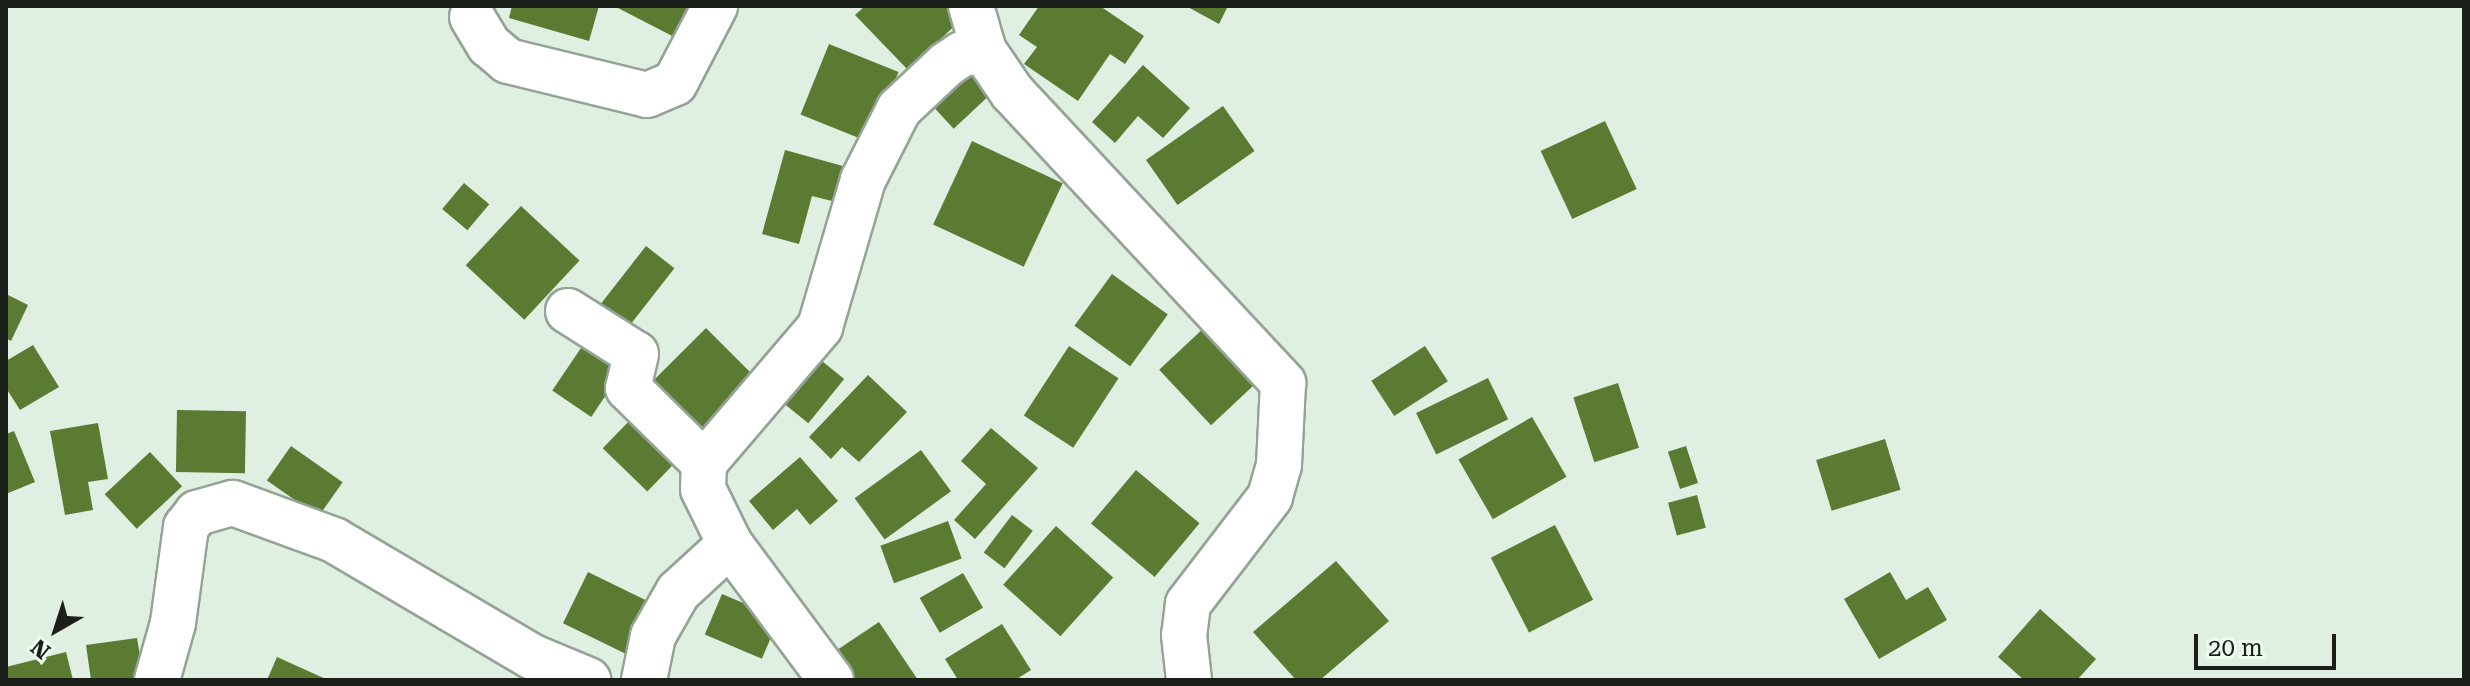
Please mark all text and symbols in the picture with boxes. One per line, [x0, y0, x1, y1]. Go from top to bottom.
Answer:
north arrow [16, 590, 96, 670]
scale bar [2198, 618, 2340, 668]
text: N [26, 634, 55, 664]
text: 20 m [2208, 634, 2263, 662]

